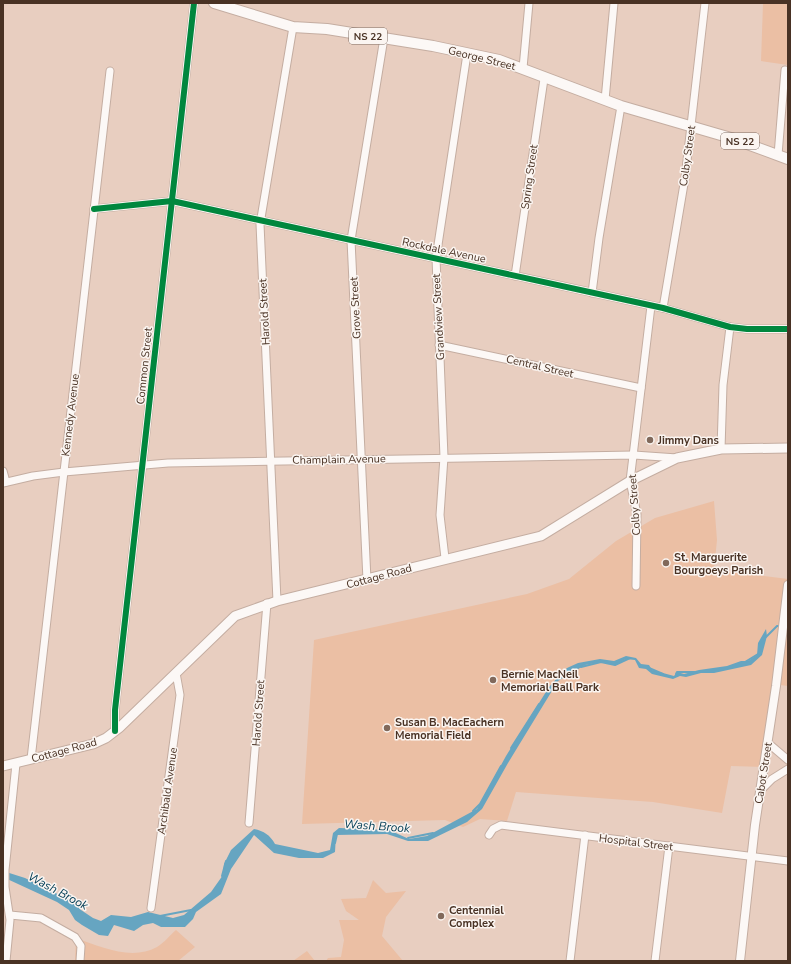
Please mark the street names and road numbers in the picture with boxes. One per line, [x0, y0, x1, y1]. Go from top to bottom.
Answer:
road number: NS 22 [349, 28, 387, 44]
street label: George Street [447, 43, 517, 74]
street label: Colby Street [676, 125, 699, 187]
road number: NS 22 [721, 133, 759, 149]
street label: Spring Street [518, 144, 541, 210]
street label: Rockdale Avenue [401, 234, 487, 267]
street label: Grandview Street [429, 273, 448, 361]
street label: Grove Street [346, 276, 365, 339]
street label: Harold Street [255, 278, 274, 346]
street label: Common Street [133, 327, 156, 405]
street label: Central Street [505, 351, 575, 382]
street label: Kennedy Avenue [58, 373, 83, 457]
street label: Champlain Avenue [292, 451, 386, 468]
street label: Colby Street [625, 474, 644, 536]
street label: Cottage Road [345, 561, 414, 592]
street label: Harold Street [249, 679, 268, 747]
street label: Cottage Road [30, 735, 99, 766]
street label: Cabot Street [751, 741, 776, 805]
street label: Archibald Avenue [154, 746, 181, 836]
street label: Hospital Street [598, 831, 674, 854]

